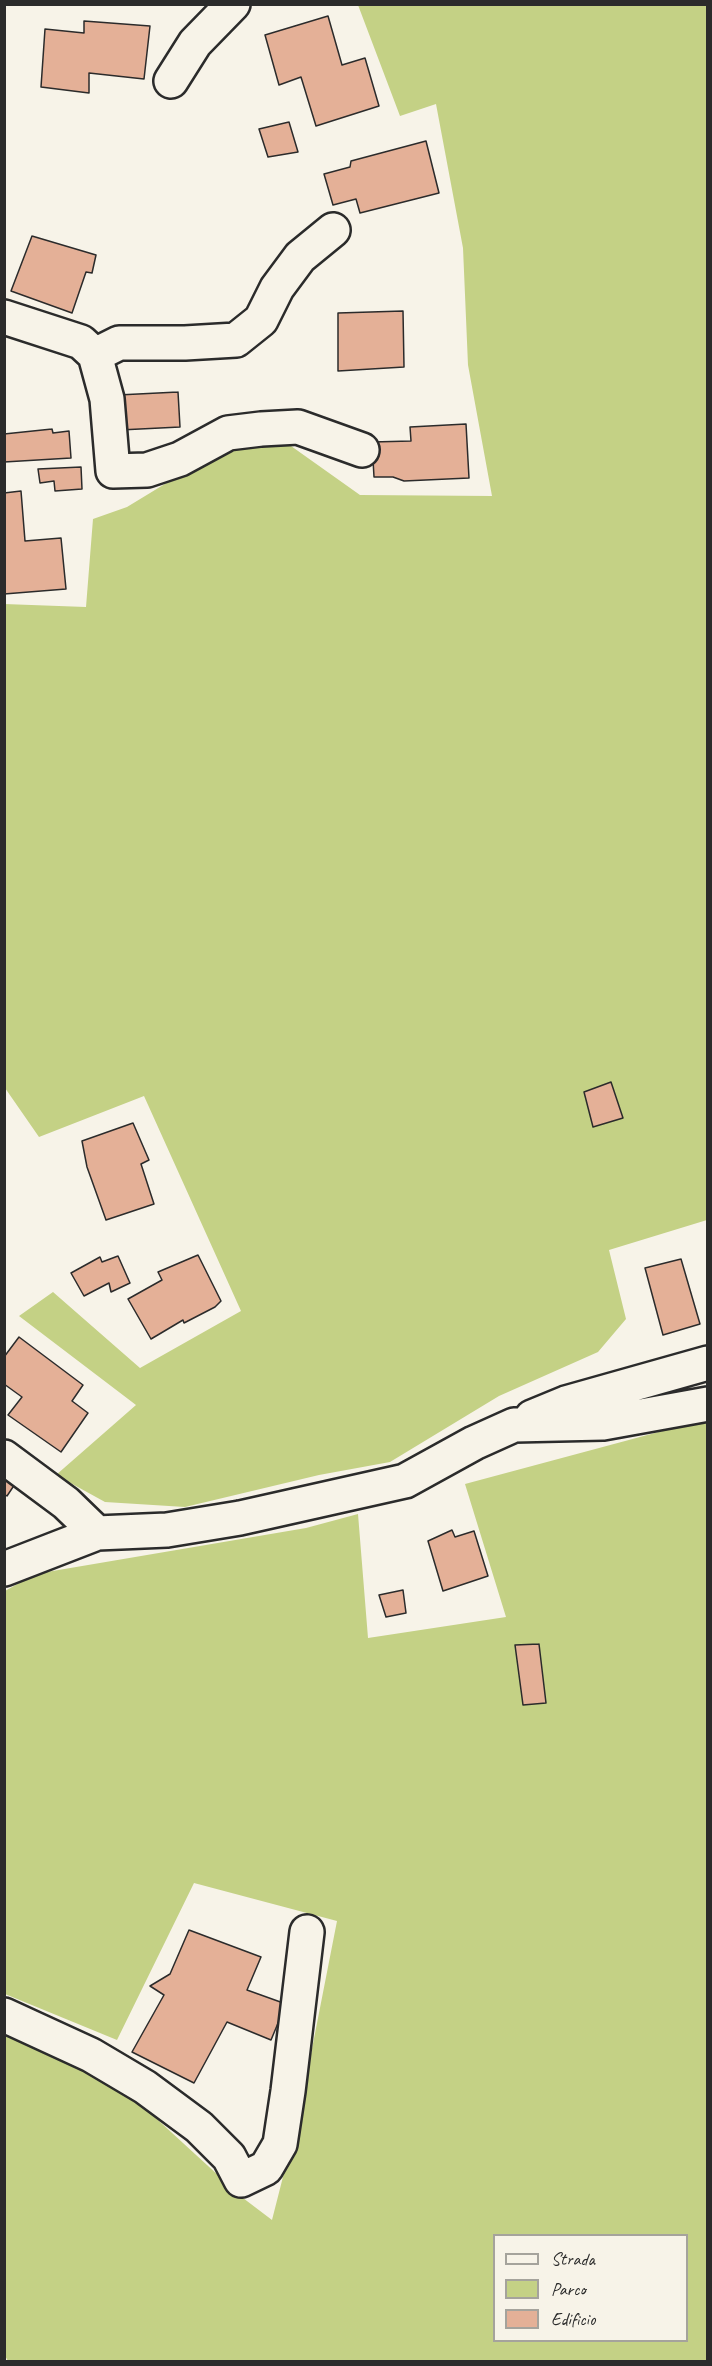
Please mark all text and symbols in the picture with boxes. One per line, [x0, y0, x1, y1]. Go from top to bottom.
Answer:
legend [493, 2234, 688, 2342]
text: Strada [551, 2248, 595, 2270]
text: Parco [551, 2278, 586, 2300]
text: Edificio [551, 2308, 595, 2330]

